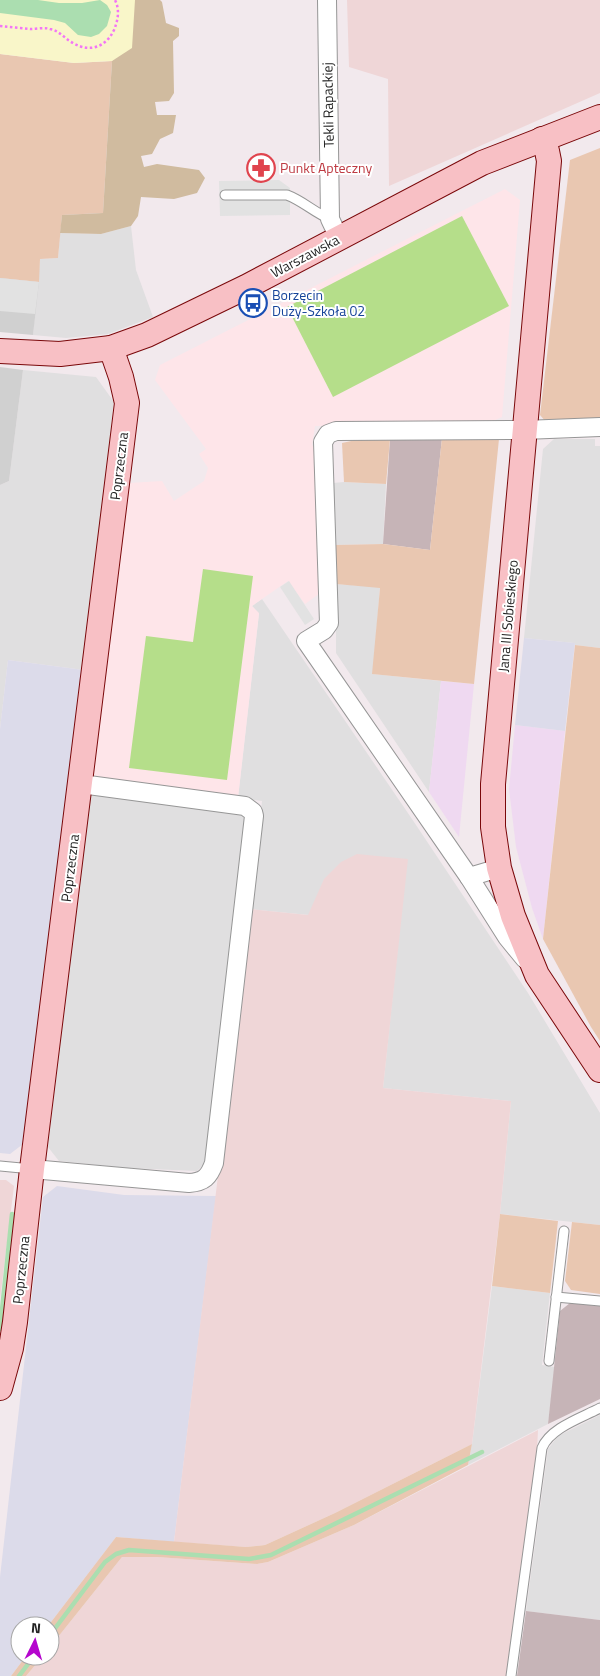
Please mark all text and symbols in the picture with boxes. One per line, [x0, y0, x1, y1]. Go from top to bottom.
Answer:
street label: Tekli Rapackiej [316, 62, 339, 148]
pharmacy icon: Punkt Apteczny [246, 153, 276, 183]
place label: Punkt Apteczny [280, 157, 373, 178]
street label: Warszawska [267, 229, 343, 282]
place label: Borzęcin Duży-Szkoła 02 [272, 284, 365, 321]
bus stop icon: Borzęcin Duży-Szkoła 02 [238, 288, 268, 318]
street label: Poprzeczna [104, 431, 133, 501]
street label: Jana III Sobieskiego [492, 559, 523, 673]
street label: Poprzeczna [55, 833, 84, 903]
street label: Poprzeczna [6, 1235, 35, 1305]
north arrow [10, 1616, 60, 1666]
text: N [30, 1617, 42, 1638]

